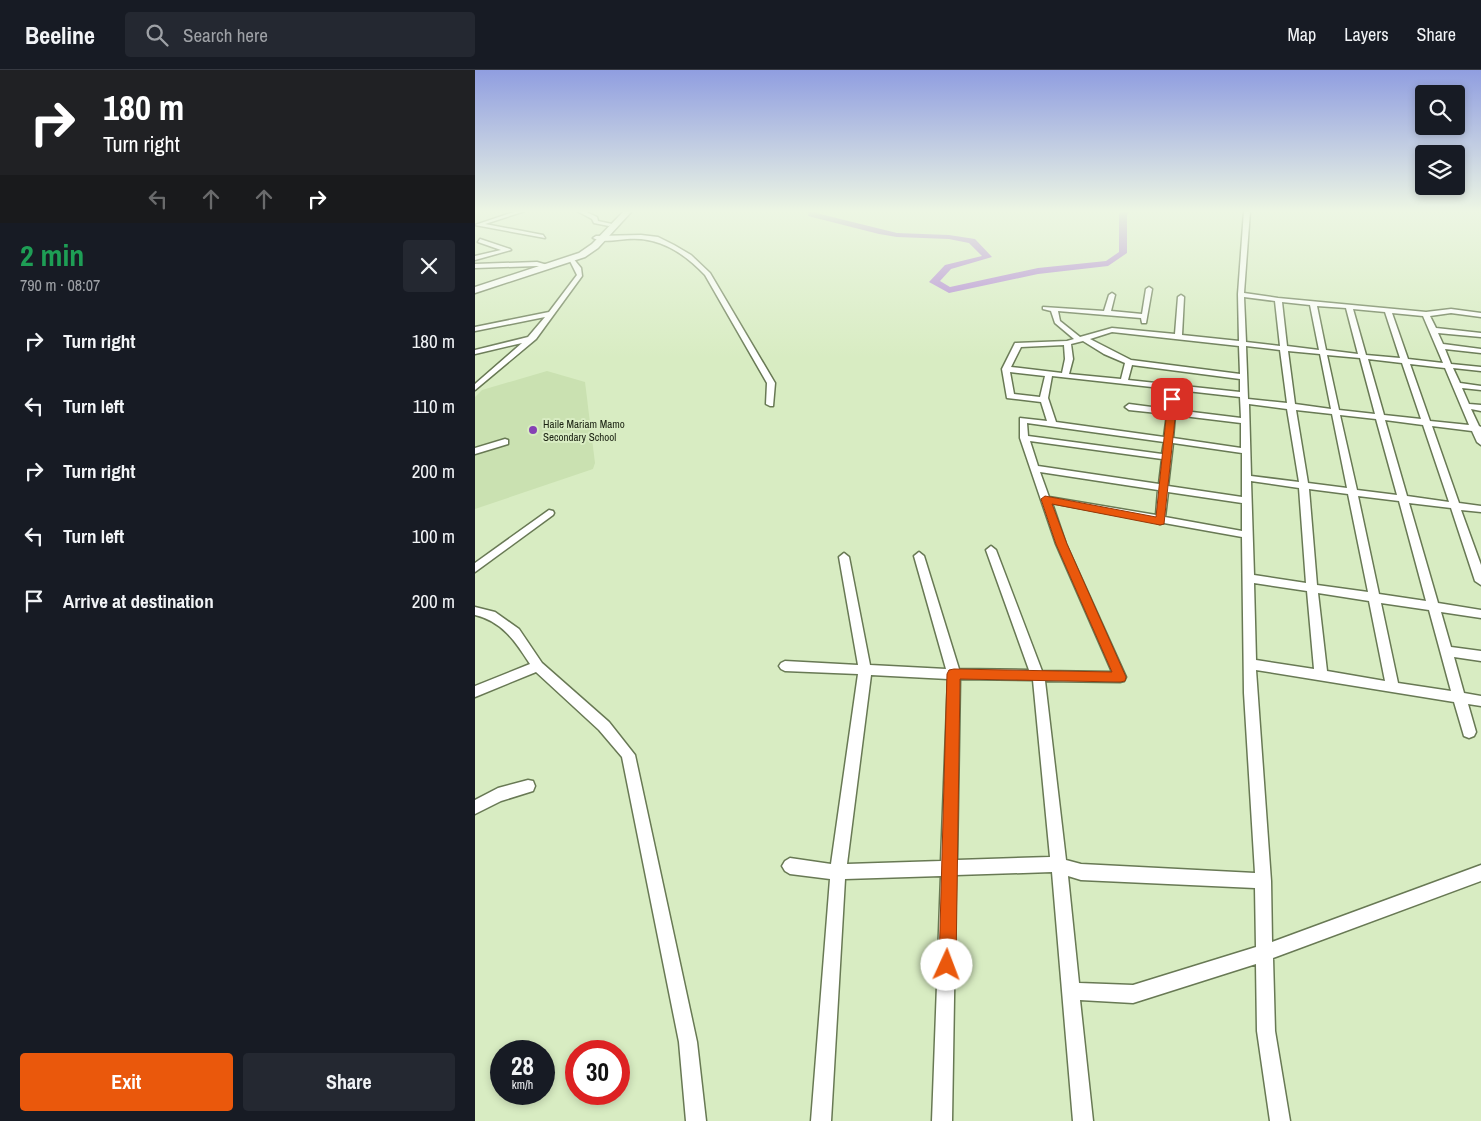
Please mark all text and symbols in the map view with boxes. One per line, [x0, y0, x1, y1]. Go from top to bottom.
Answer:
search box [125, 12, 475, 57]
text: Beeline [25, 19, 95, 51]
icon: search [143, 21, 171, 49]
text: Search here [183, 22, 268, 48]
text: Map [1288, 22, 1316, 47]
text: Layers [1344, 22, 1389, 47]
text: Share [1417, 22, 1456, 47]
text: 180 m [103, 84, 184, 131]
map controls [1415, 85, 1465, 195]
button: search [1415, 85, 1465, 135]
icon: right [20, 90, 85, 155]
text: Turn right [103, 129, 180, 159]
button: layers [1415, 145, 1465, 195]
icon: left [144, 185, 172, 213]
icon: ahead [197, 185, 225, 213]
icon: ahead [250, 185, 278, 213]
icon: right [303, 185, 331, 213]
text: 2 min [20, 235, 84, 275]
button: close [403, 240, 455, 292]
text: 790 m · 08:07 [20, 274, 100, 296]
icon: right [20, 327, 48, 355]
text: Turn right [63, 328, 135, 354]
text: 180 m [412, 328, 455, 354]
pin [1151, 378, 1193, 420]
icon: arrive [1158, 385, 1186, 413]
icon: left [20, 392, 48, 420]
text: Turn left [63, 393, 124, 419]
text: 110 m [413, 393, 455, 419]
place label: Haile Mariam Mamo Secondary School [543, 417, 625, 444]
marker: Haile Mariam Mamo Secondary School [527, 424, 539, 436]
icon: right [20, 457, 48, 485]
text: Turn right [63, 458, 135, 484]
text: 200 m [412, 458, 455, 484]
icon: left [20, 522, 48, 550]
text: Turn left [63, 523, 124, 549]
text: 100 m [412, 523, 455, 549]
icon: arrive [20, 587, 48, 615]
text: Arrive at destination [63, 588, 214, 614]
text: 200 m [412, 588, 455, 614]
position arrow [920, 938, 972, 990]
speed limit sign: 30 [565, 1040, 630, 1105]
text: 28 [511, 1049, 534, 1083]
button: Exit [20, 1053, 233, 1111]
button: Share [243, 1053, 455, 1111]
text: km/h [512, 1077, 533, 1093]

